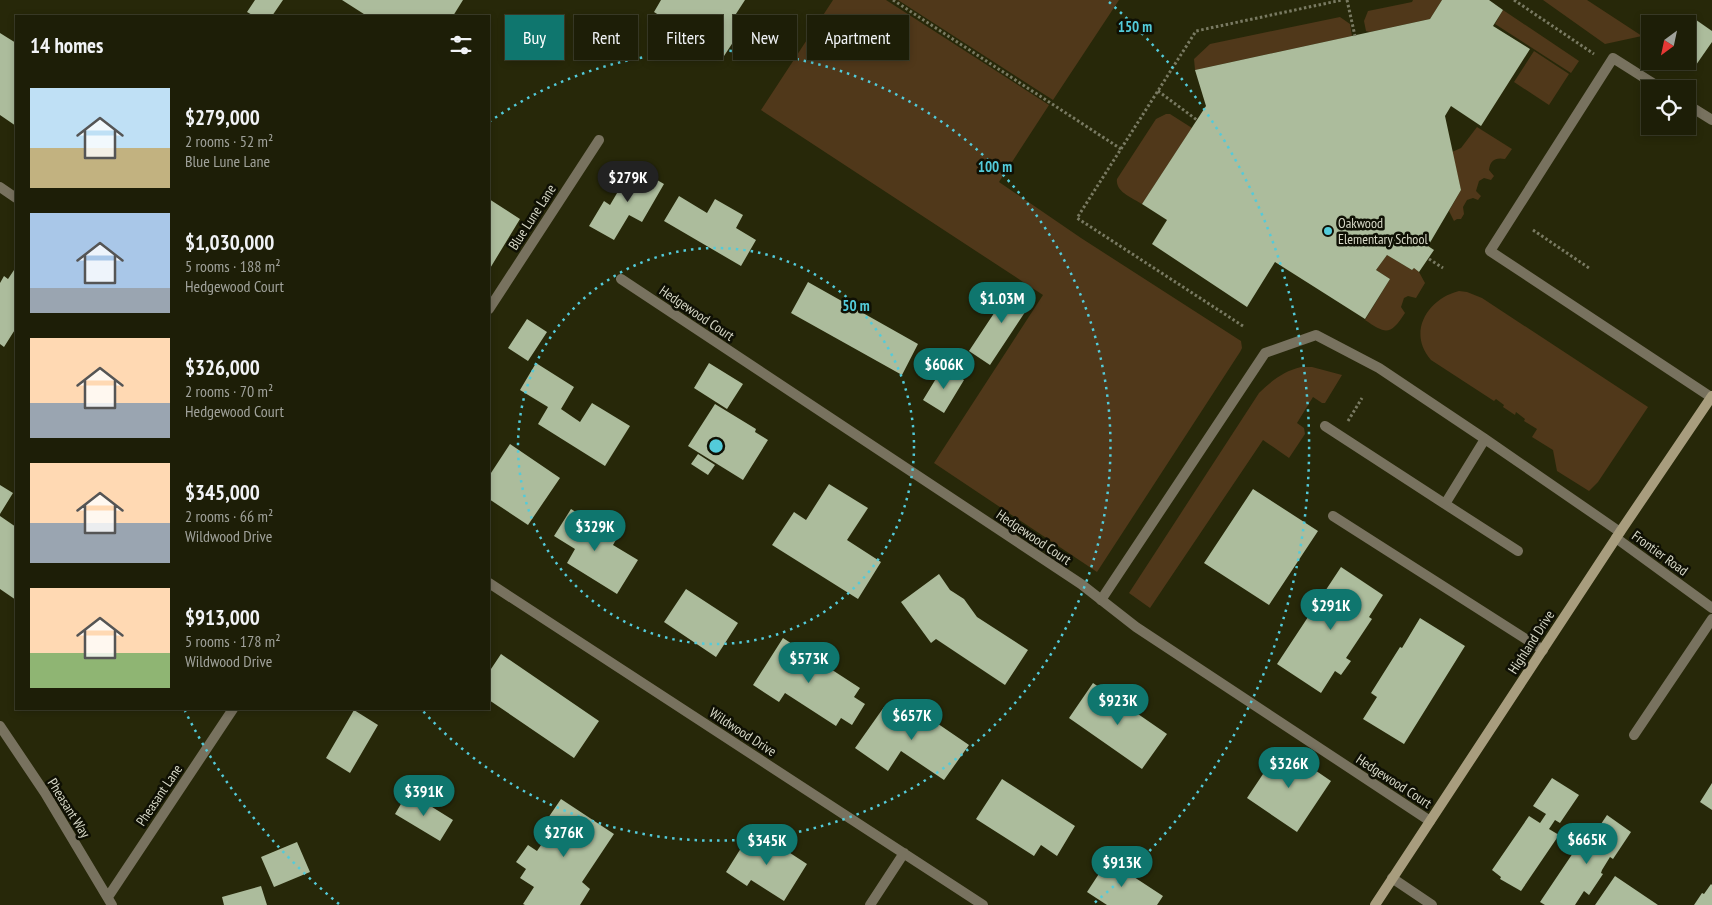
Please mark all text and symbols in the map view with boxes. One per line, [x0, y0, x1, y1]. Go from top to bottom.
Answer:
chip: Buy [505, 15, 564, 60]
chip: Rent [574, 15, 638, 60]
chip: Filters [648, 15, 723, 60]
chip: New [733, 15, 797, 60]
chip: Apartment [807, 15, 909, 60]
north arrow [1641, 15, 1696, 70]
map controls [1641, 15, 1696, 135]
text: 150 m [1118, 17, 1152, 36]
icon: filters [447, 31, 475, 59]
text: 14 homes [30, 32, 103, 59]
button: locate [1641, 80, 1696, 135]
text: $279,000 [185, 104, 260, 131]
icon: home [70, 108, 130, 168]
text: 2 rooms · 52 m² [185, 131, 273, 151]
text: Blue Lune Lane [185, 151, 270, 171]
text: 100 m [978, 157, 1012, 176]
pin: $279K [593, 160, 663, 203]
text: $279K [609, 167, 647, 187]
street label: Blue Lune Lane [504, 181, 560, 253]
place label: Oakwood Elementary School [1338, 214, 1428, 248]
marker: Oakwood Elementary School [1322, 225, 1334, 237]
text: $1,030,000 [185, 229, 274, 256]
icon: home [70, 233, 130, 293]
text: 5 rooms · 188 m² [185, 256, 281, 276]
text: Hedgewood Court [185, 276, 284, 296]
street label: Hedgewood Court [656, 281, 738, 345]
pin: $1.03M [961, 282, 1043, 324]
text: $1.03M [980, 288, 1024, 308]
text: 50 m [842, 296, 870, 315]
pin: $606K [909, 348, 979, 390]
text: $326,000 [185, 354, 260, 381]
text: $606K [925, 354, 963, 374]
icon: home [70, 358, 130, 418]
text: 2 rooms · 70 m² [185, 381, 273, 401]
text: Hedgewood Court [185, 401, 284, 421]
centre of rings [707, 437, 725, 455]
text: $345,000 [185, 479, 260, 506]
icon: home [70, 483, 130, 543]
street label: Hedgewood Court [993, 505, 1075, 569]
text: 2 rooms · 66 m² [185, 506, 273, 526]
pin: $329K [560, 510, 630, 552]
text: $329K [576, 516, 614, 536]
text: Wildwood Drive [185, 526, 272, 546]
street label: Frontier Road [1628, 527, 1692, 579]
pin: $291K [1296, 588, 1366, 631]
text: $291K [1312, 595, 1350, 615]
text: $913,000 [185, 604, 260, 631]
street label: Highland Drive [1504, 607, 1558, 677]
icon: home [70, 608, 130, 668]
text: 5 rooms · 178 m² [185, 631, 281, 651]
pin: $573K [774, 642, 844, 684]
text: $573K [790, 648, 828, 668]
text: Wildwood Drive [185, 651, 272, 671]
pin: $923K [1083, 684, 1153, 726]
text: $923K [1099, 690, 1137, 710]
pin: $657K [877, 698, 947, 741]
street label: Wildwood Drive [706, 704, 780, 760]
text: $657K [893, 705, 931, 725]
pin: $326K [1254, 746, 1324, 789]
street label: Hedgewood Court [1353, 750, 1435, 812]
text: $326K [1270, 753, 1308, 773]
street label: Pheasant Lane [132, 761, 186, 829]
pin: $391K [389, 774, 459, 817]
street label: Pheasant Way [44, 775, 95, 842]
text: $391K [405, 781, 443, 801]
pin: $276K [529, 816, 599, 858]
text: $276K [545, 822, 583, 842]
pin: $665K [1552, 822, 1622, 865]
pin: $345K [732, 824, 802, 866]
text: $665K [1568, 829, 1606, 849]
text: $345K [748, 830, 786, 850]
pin: $913K [1087, 846, 1157, 888]
text: $913K [1103, 852, 1141, 872]

